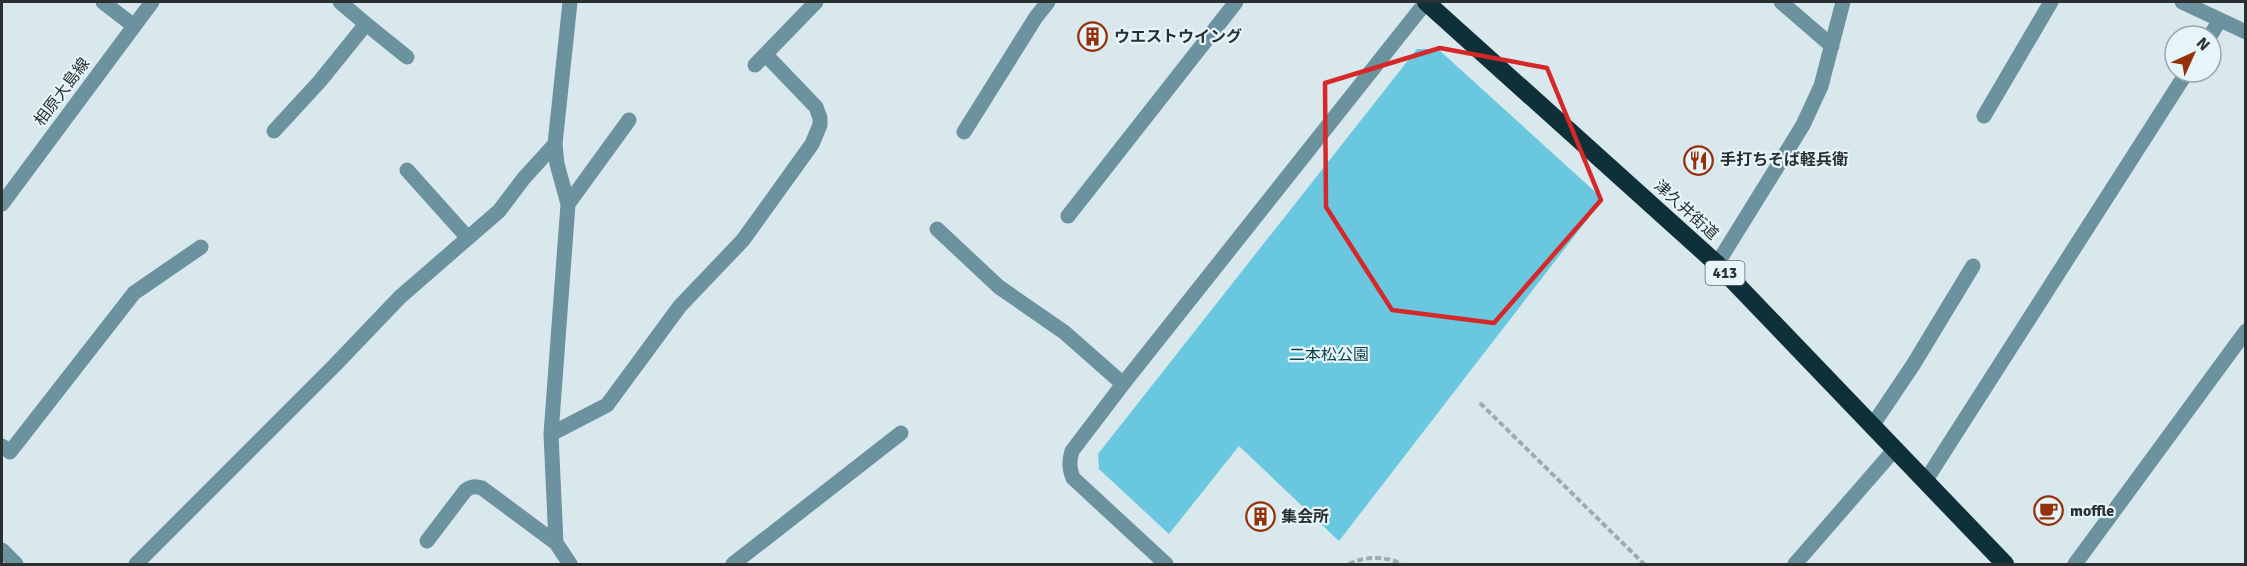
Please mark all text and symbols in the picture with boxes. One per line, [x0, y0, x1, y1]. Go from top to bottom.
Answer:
building icon: ウエストウイング [1077, 21, 1109, 53]
north arrow [2163, 24, 2223, 84]
place label: ウエストウイング [1114, 27, 1242, 47]
text: N [2192, 33, 2214, 55]
street label: 相原大島線 [30, 54, 94, 130]
restaurant icon: 手打ちそば軽兵衛 [1683, 144, 1715, 176]
place label: 手打ちそば軽兵衛 [1720, 150, 1848, 170]
street label: 津久井街道 [1650, 176, 1722, 244]
road number: 413 [1706, 261, 1744, 285]
park label: 二本松公園 [1289, 345, 1369, 365]
cafe icon: moffle [2033, 495, 2065, 527]
building icon: 集会所 [1244, 501, 1276, 533]
place label: moffle [2070, 501, 2114, 521]
place label: 集会所 [1281, 507, 1329, 527]

